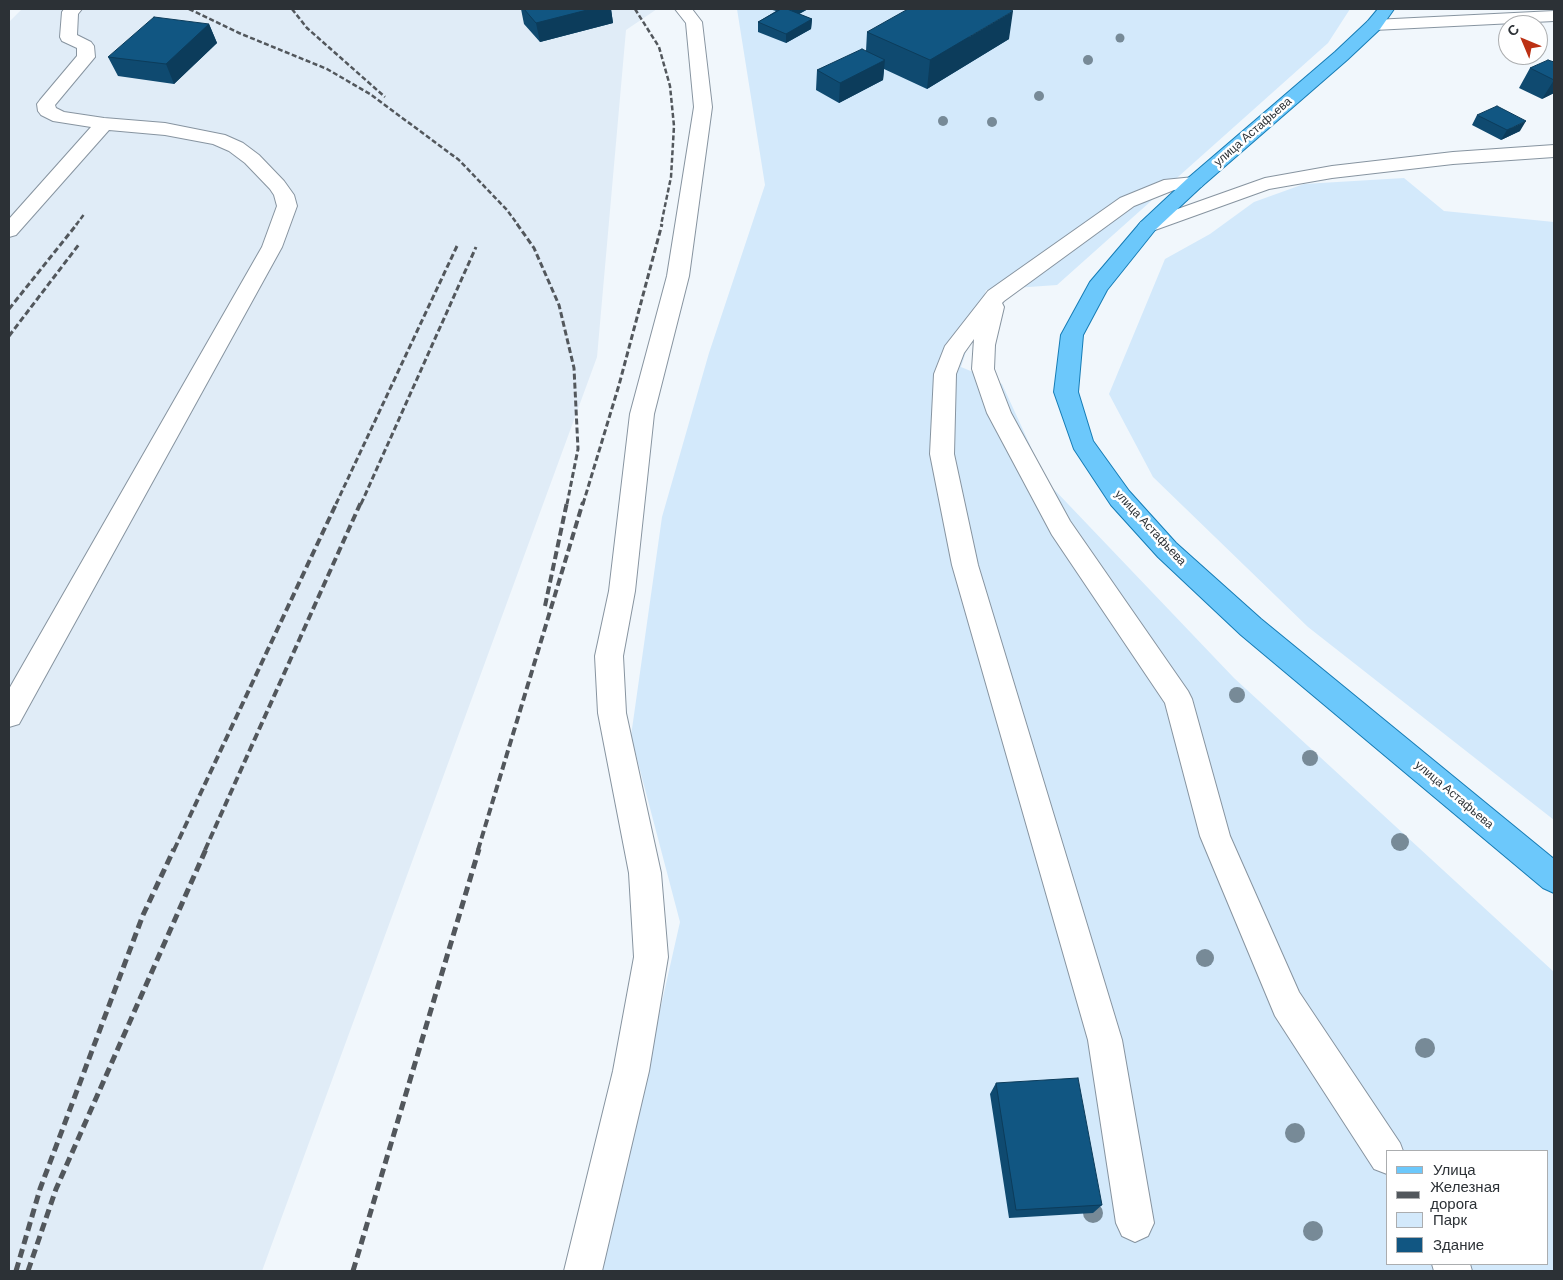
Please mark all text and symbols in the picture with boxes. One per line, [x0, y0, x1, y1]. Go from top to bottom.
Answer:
north arrow [1498, 15, 1548, 65]
text: С [1504, 21, 1522, 39]
street label: улица Астафьева [1211, 94, 1295, 170]
street label: улица Астафьева [1111, 487, 1189, 569]
street label: улица Астафьева [1412, 758, 1496, 832]
legend [1386, 1150, 1548, 1265]
text: Улица [1433, 1161, 1476, 1178]
text: Железная дорога [1430, 1178, 1500, 1212]
text: Парк [1433, 1211, 1467, 1228]
text: Здание [1433, 1236, 1484, 1253]

